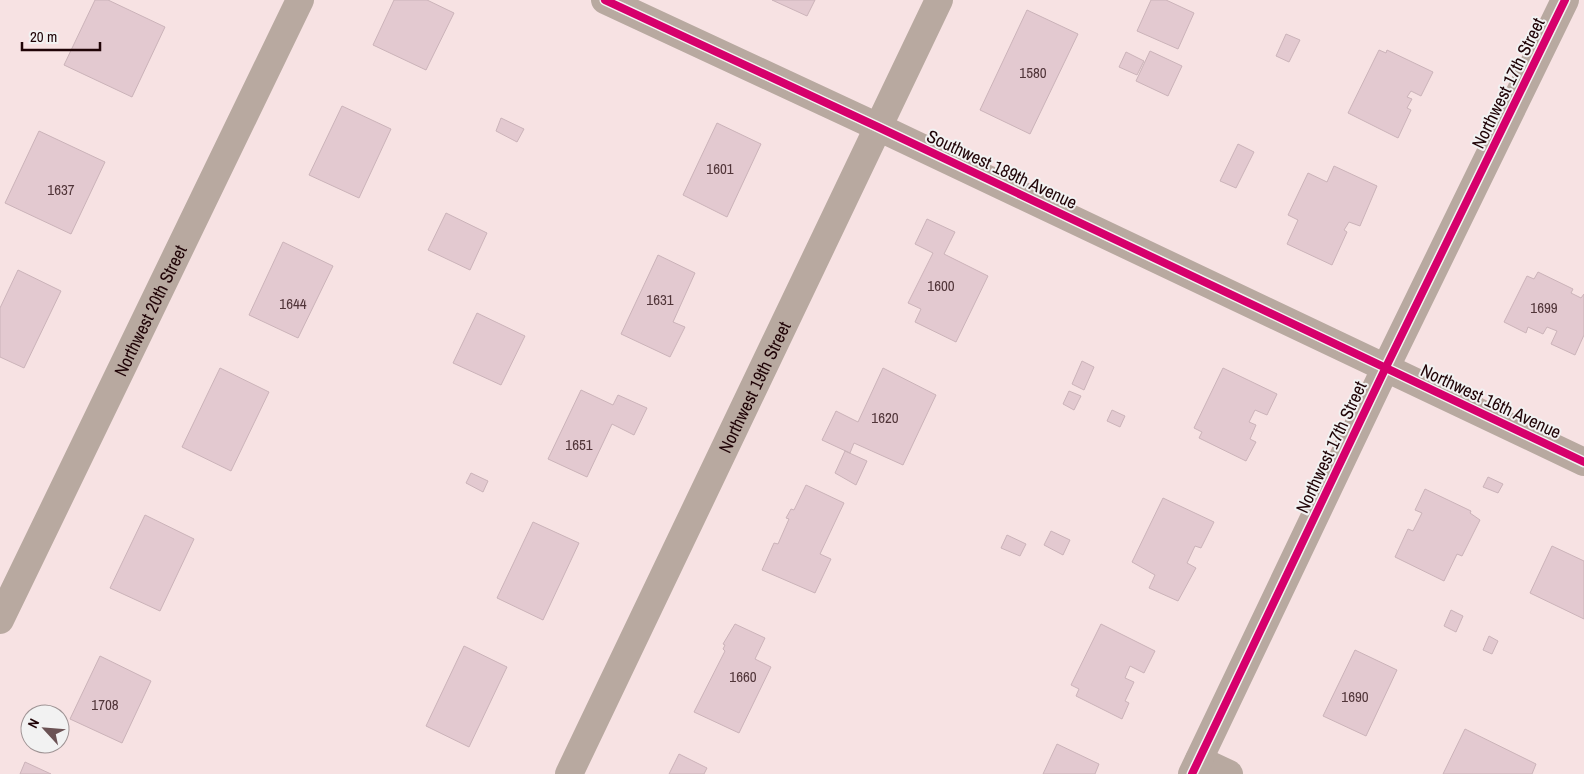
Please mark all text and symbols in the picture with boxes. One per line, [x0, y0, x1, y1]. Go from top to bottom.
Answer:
street label: Northwest 17th Street [1465, 13, 1551, 153]
scale bar [22, 20, 100, 52]
text: 20 m [30, 26, 57, 47]
house number: 1580 [1019, 62, 1047, 83]
street label: Southwest 189th Avenue [923, 123, 1081, 215]
house number: 1601 [706, 158, 734, 179]
house number: 1637 [47, 179, 75, 200]
street label: Northwest 20th Street [107, 241, 192, 380]
house number: 1600 [927, 275, 955, 296]
house number: 1631 [646, 289, 674, 310]
house number: 1644 [279, 293, 307, 314]
house number: 1699 [1530, 297, 1558, 318]
street label: Northwest 19th Street [712, 317, 796, 457]
street label: Northwest 16th Avenue [1417, 357, 1565, 445]
street label: Northwest 17th Street [1290, 377, 1372, 517]
house number: 1620 [871, 407, 899, 428]
house number: 1651 [565, 434, 593, 455]
house number: 1660 [729, 666, 757, 687]
house number: 1690 [1341, 686, 1369, 707]
house number: 1708 [91, 694, 119, 715]
north arrow [20, 704, 70, 754]
text: N [23, 716, 43, 731]

